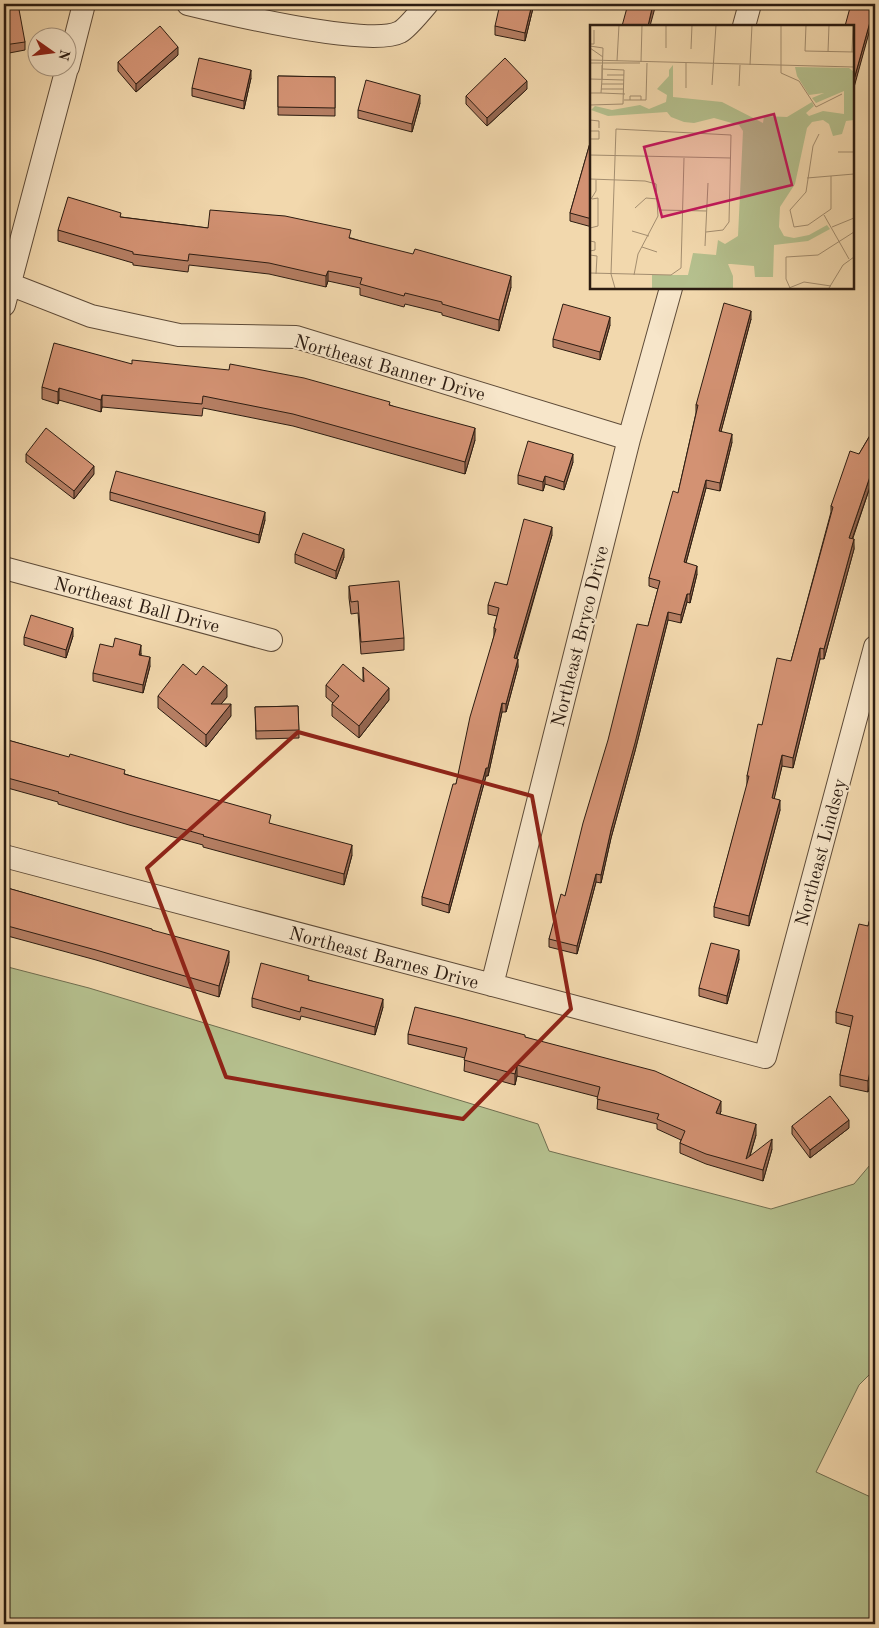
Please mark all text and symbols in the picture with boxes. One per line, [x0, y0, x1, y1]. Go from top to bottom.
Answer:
inset map [590, 25, 854, 289]
north arrow [28, 28, 78, 78]
text: N [55, 48, 72, 62]
street label: Northeast Banner Drive [292, 333, 487, 406]
street label: Northeast Bryco Drive [550, 544, 613, 729]
street label: Northeast Ball Drive [51, 575, 221, 638]
street label: Northeast Lindsey [794, 777, 851, 929]
street label: Northeast Barnes Drive [286, 925, 480, 994]

